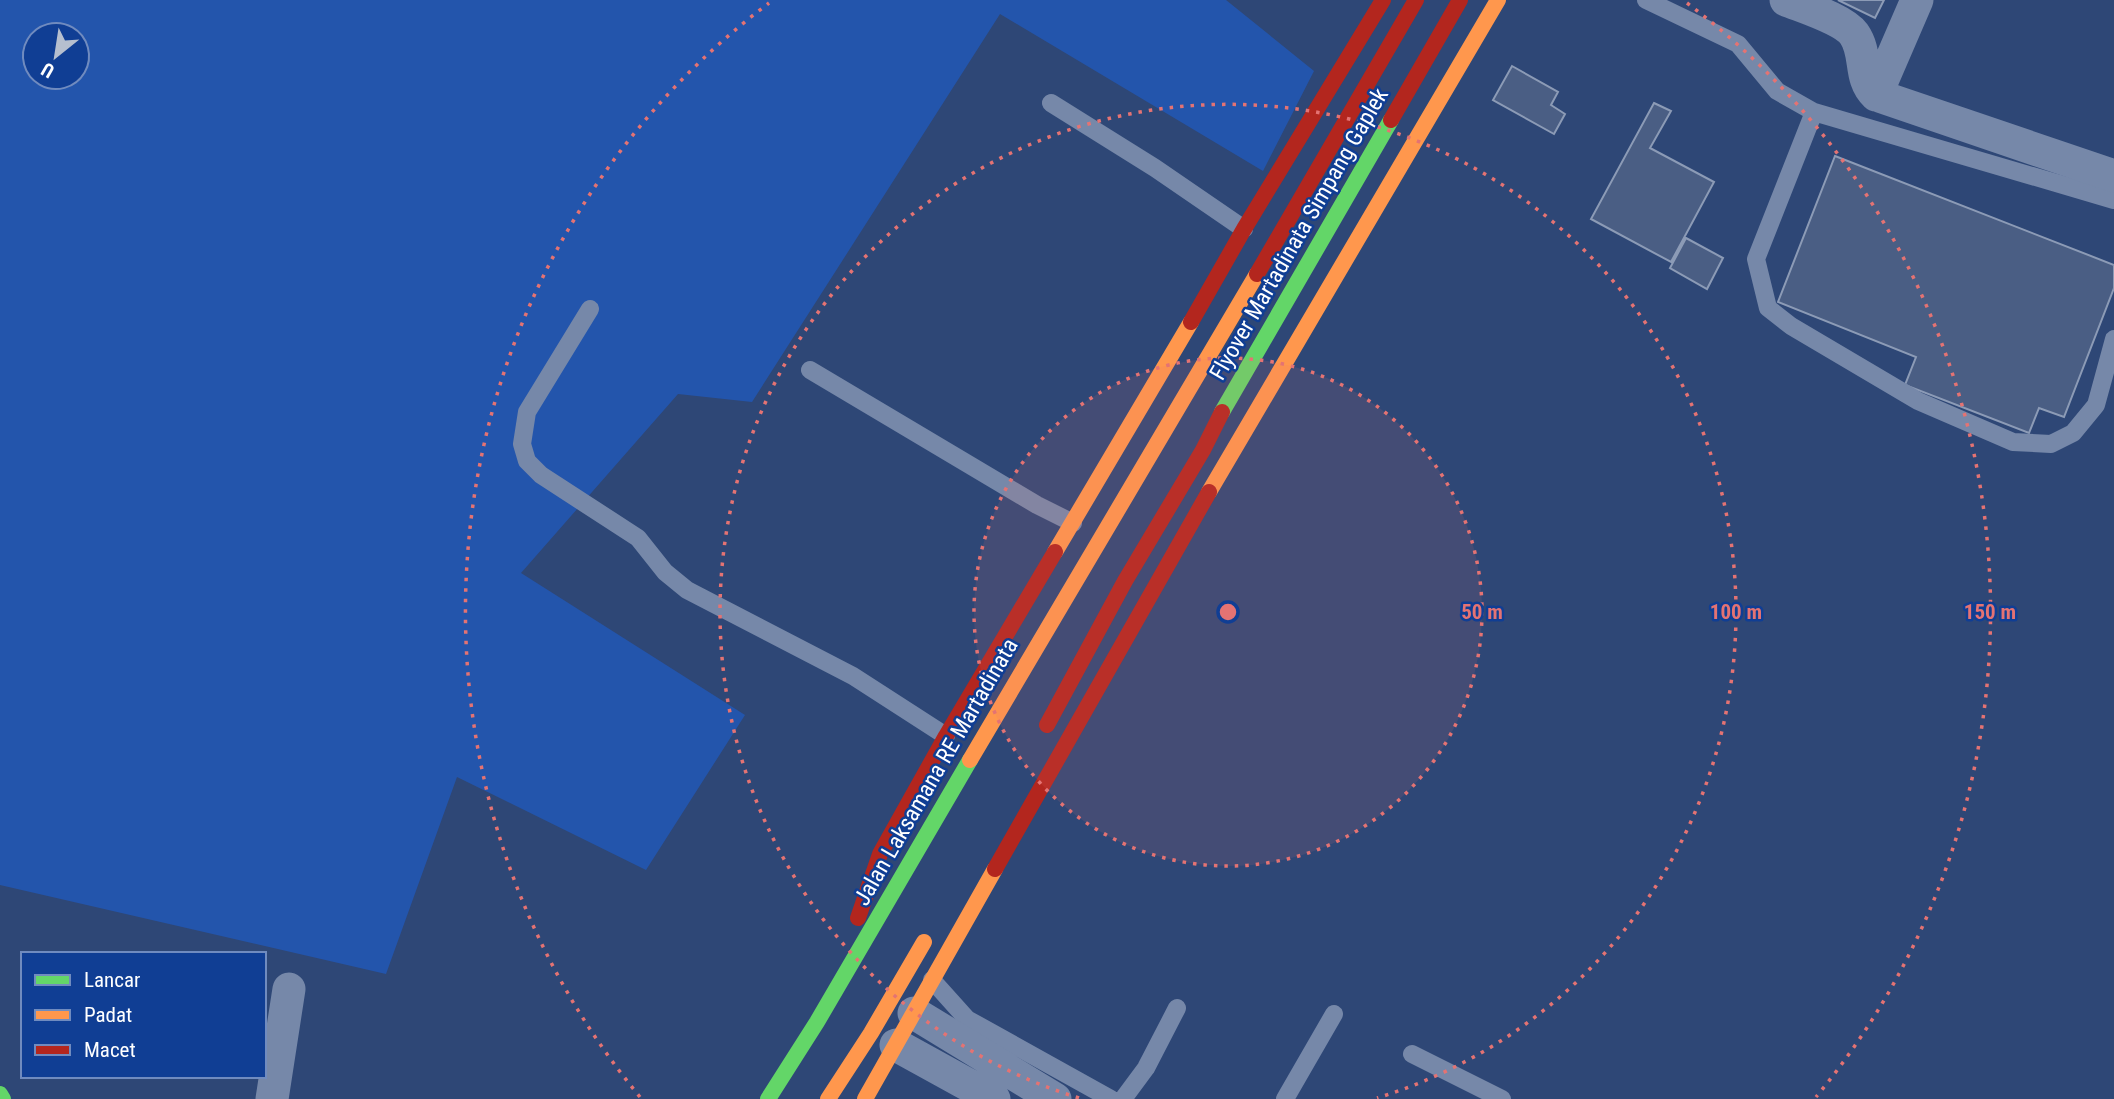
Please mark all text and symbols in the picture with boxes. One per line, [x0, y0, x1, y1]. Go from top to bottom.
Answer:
north arrow [21, 21, 91, 91]
text: U [37, 58, 58, 83]
street label: Flyover Martadinata Simpang Gaplek [1204, 83, 1394, 385]
centre of rings [1216, 600, 1240, 624]
text: 50 m [1461, 600, 1503, 624]
text: 100 m [1710, 600, 1762, 624]
text: 150 m [1964, 600, 2016, 624]
street label: Jalan Laksamana RE Martadinata [848, 634, 1024, 910]
legend [21, 952, 266, 1078]
text: Lancar [84, 968, 140, 992]
text: Padat [84, 1003, 132, 1027]
text: Macet [84, 1038, 136, 1062]

